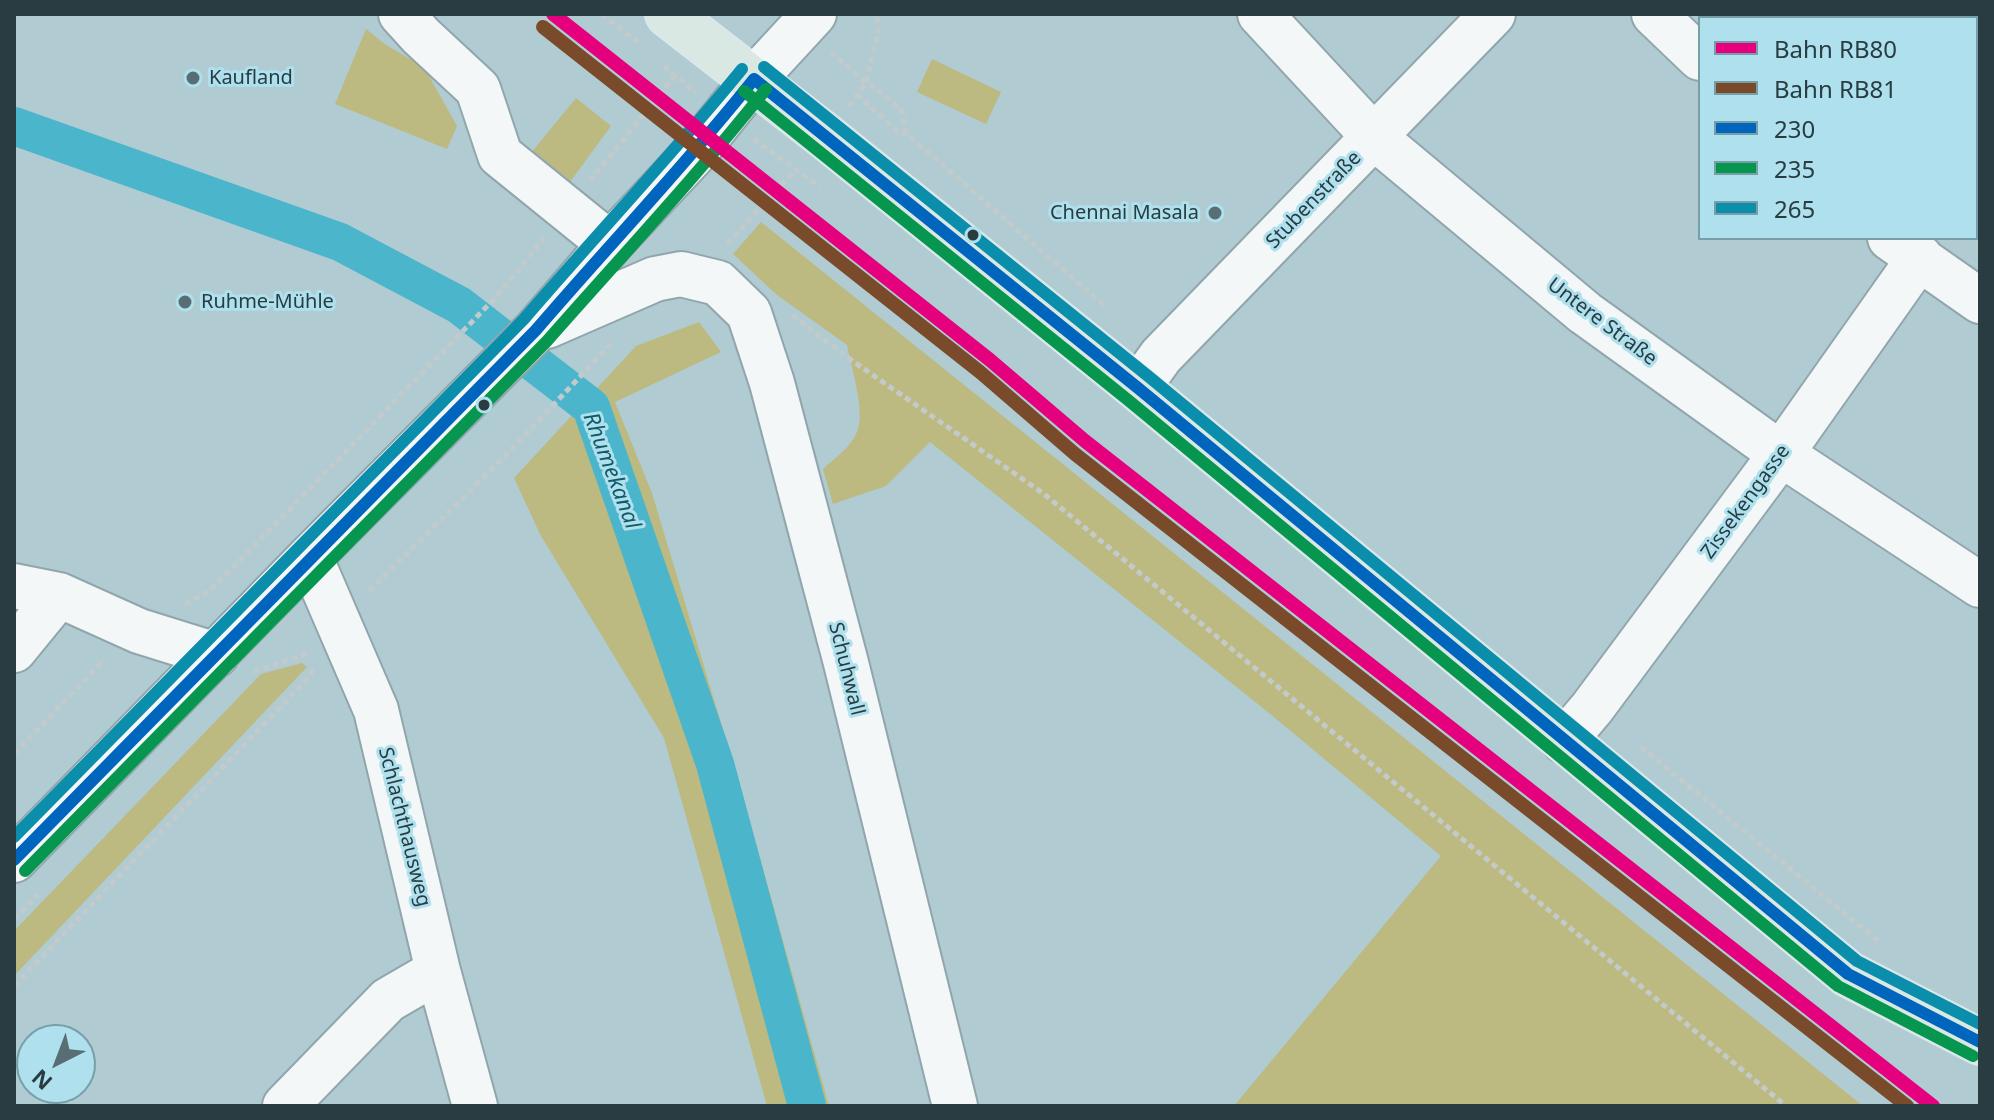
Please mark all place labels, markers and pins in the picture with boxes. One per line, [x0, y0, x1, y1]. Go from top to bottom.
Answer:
place label: Kaufland [209, 66, 293, 90]
marker: Kaufland [184, 69, 202, 87]
place label: Chennai Masala [1050, 201, 1199, 225]
marker: Chennai Masala [1206, 204, 1224, 222]
unlabelled marker [965, 227, 981, 243]
place label: Ruhme-Mühle [201, 290, 334, 314]
marker: Ruhme-Mühle [176, 293, 194, 311]
unlabelled marker [476, 397, 492, 413]

